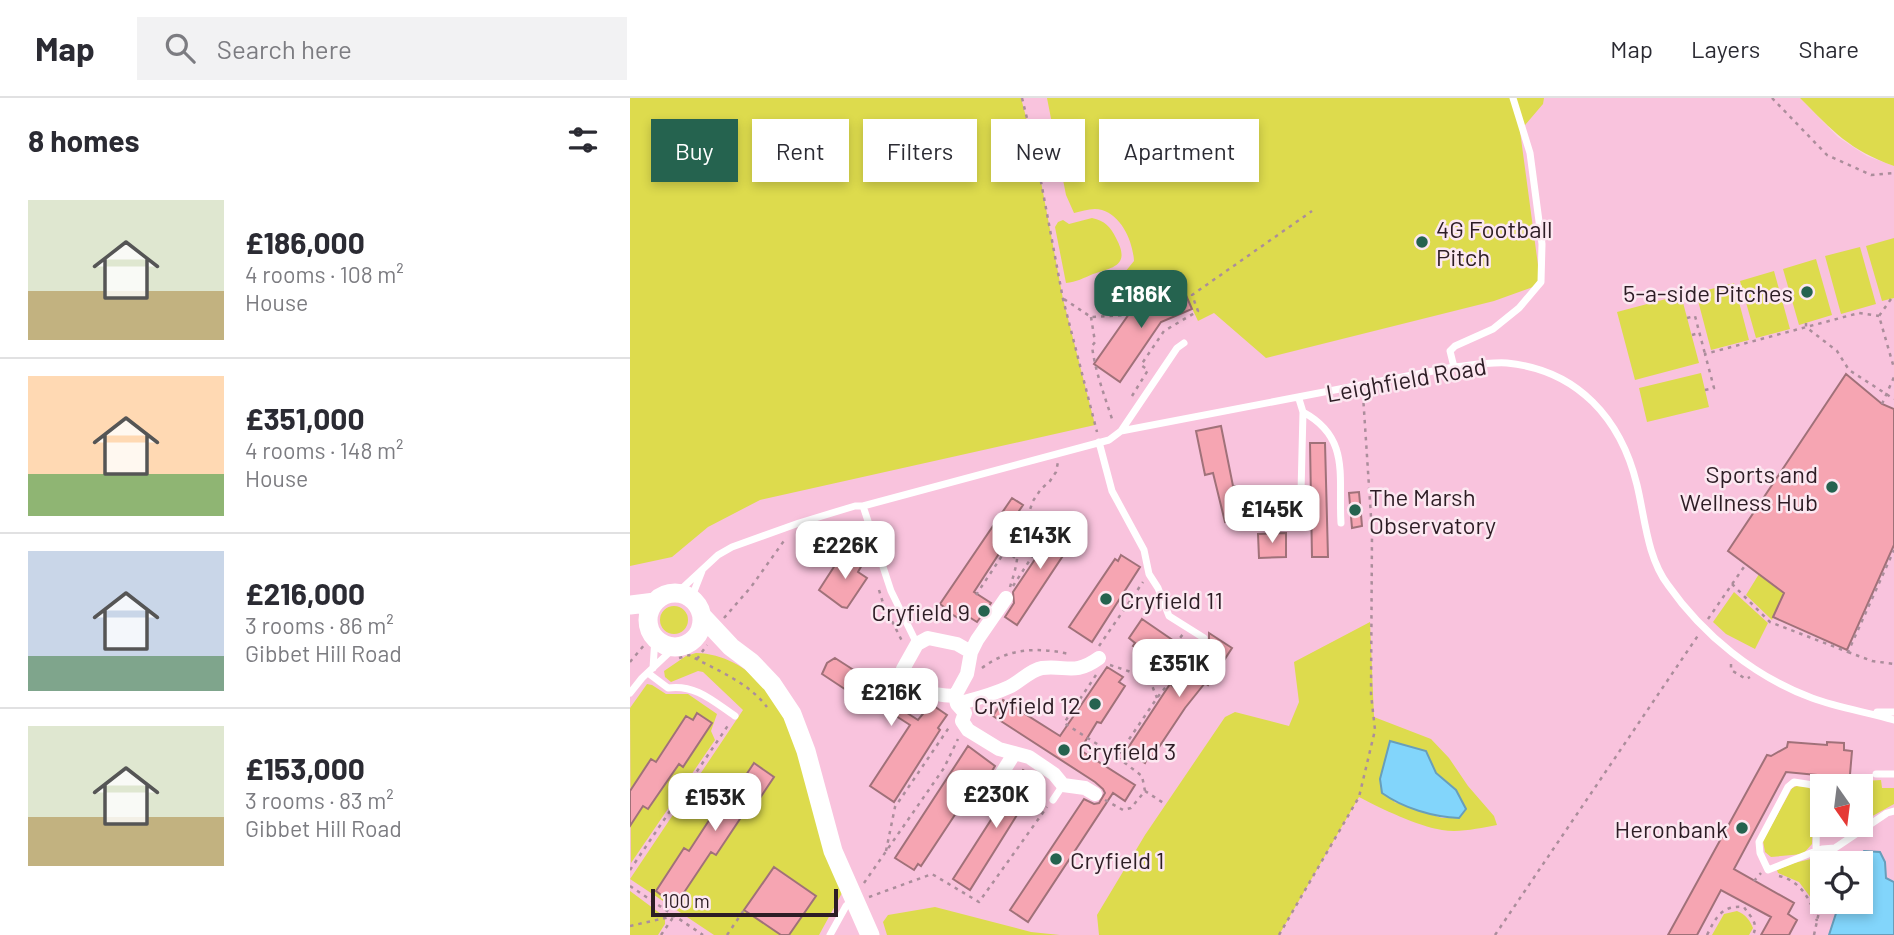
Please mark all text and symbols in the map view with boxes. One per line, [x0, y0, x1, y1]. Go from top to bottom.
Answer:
search box [137, 17, 627, 80]
text: Map [35, 28, 95, 68]
icon: search [161, 29, 199, 67]
text: Search here [217, 33, 352, 64]
text: Map [1610, 34, 1653, 63]
text: Layers [1691, 34, 1760, 63]
text: Share [1798, 34, 1859, 63]
chip: Buy [651, 119, 738, 182]
chip: Rent [752, 119, 849, 182]
chip: Filters [863, 119, 977, 182]
chip: New [991, 119, 1085, 182]
chip: Apartment [1099, 119, 1259, 182]
icon: filters [564, 121, 602, 159]
text: 8 homes [28, 122, 139, 158]
place label: 4G Football Pitch [1436, 214, 1553, 271]
text: £186,000 [245, 224, 365, 260]
icon: home [84, 228, 168, 312]
marker: 4G Football Pitch [1414, 234, 1430, 250]
text: 4 rooms · 108 m² [245, 260, 404, 288]
pin: £186K [1092, 271, 1190, 330]
place label: 5-a-side Pitches [1623, 278, 1793, 307]
text: £186K [1110, 279, 1172, 307]
marker: 5-a-side Pitches [1799, 284, 1815, 300]
text: House [245, 288, 308, 316]
street label: Leighfield Road [1324, 351, 1488, 407]
text: £351,000 [245, 400, 365, 436]
icon: home [84, 404, 168, 488]
text: 4 rooms · 148 m² [245, 436, 404, 464]
place label: Sports and Wellness Hub [1680, 459, 1818, 516]
text: House [245, 464, 308, 492]
marker: Sports and Wellness Hub [1824, 479, 1840, 495]
place label: The Marsh Observatory [1369, 482, 1496, 539]
pin: £145K [1223, 486, 1321, 545]
text: £145K [1241, 494, 1303, 522]
marker: The Marsh Observatory [1347, 502, 1363, 518]
pin: £143K [991, 512, 1089, 571]
text: £143K [1009, 520, 1071, 548]
pin: £226K [796, 522, 894, 581]
text: £226K [812, 530, 878, 558]
text: £216,000 [245, 575, 365, 611]
icon: home [84, 579, 168, 663]
place label: Cryfield 11 [1120, 585, 1223, 614]
marker: Cryfield 11 [1098, 591, 1114, 607]
place label: Cryfield 9 [872, 597, 970, 626]
marker: Cryfield 9 [976, 603, 992, 619]
text: 3 rooms · 86 m² [245, 611, 394, 639]
text: Gibbet Hill Road [245, 639, 402, 667]
pin: £351K [1130, 640, 1228, 699]
text: £351K [1148, 648, 1210, 676]
pin: £216K [842, 668, 940, 728]
text: £216K [860, 677, 922, 705]
place label: Cryfield 12 [974, 690, 1081, 719]
marker: Cryfield 12 [1087, 696, 1103, 712]
place label: Cryfield 3 [1078, 736, 1176, 765]
marker: Cryfield 3 [1056, 742, 1072, 758]
text: £153,000 [245, 750, 365, 786]
icon: home [84, 754, 168, 838]
pin: £230K [947, 770, 1045, 830]
pin: £153K [666, 774, 764, 833]
north arrow [1810, 774, 1872, 836]
map controls [1810, 774, 1873, 914]
text: £230K [963, 779, 1029, 807]
text: £153K [684, 782, 746, 810]
text: 3 rooms · 83 m² [245, 786, 394, 814]
text: Gibbet Hill Road [245, 814, 402, 842]
place label: Heronbank [1615, 814, 1728, 843]
marker: Heronbank [1734, 820, 1750, 836]
place label: Cryfield 1 [1070, 845, 1164, 874]
marker: Cryfield 1 [1048, 851, 1064, 867]
button: locate [1810, 851, 1873, 914]
scale bar [651, 886, 838, 918]
text: 100 m [662, 889, 710, 912]

